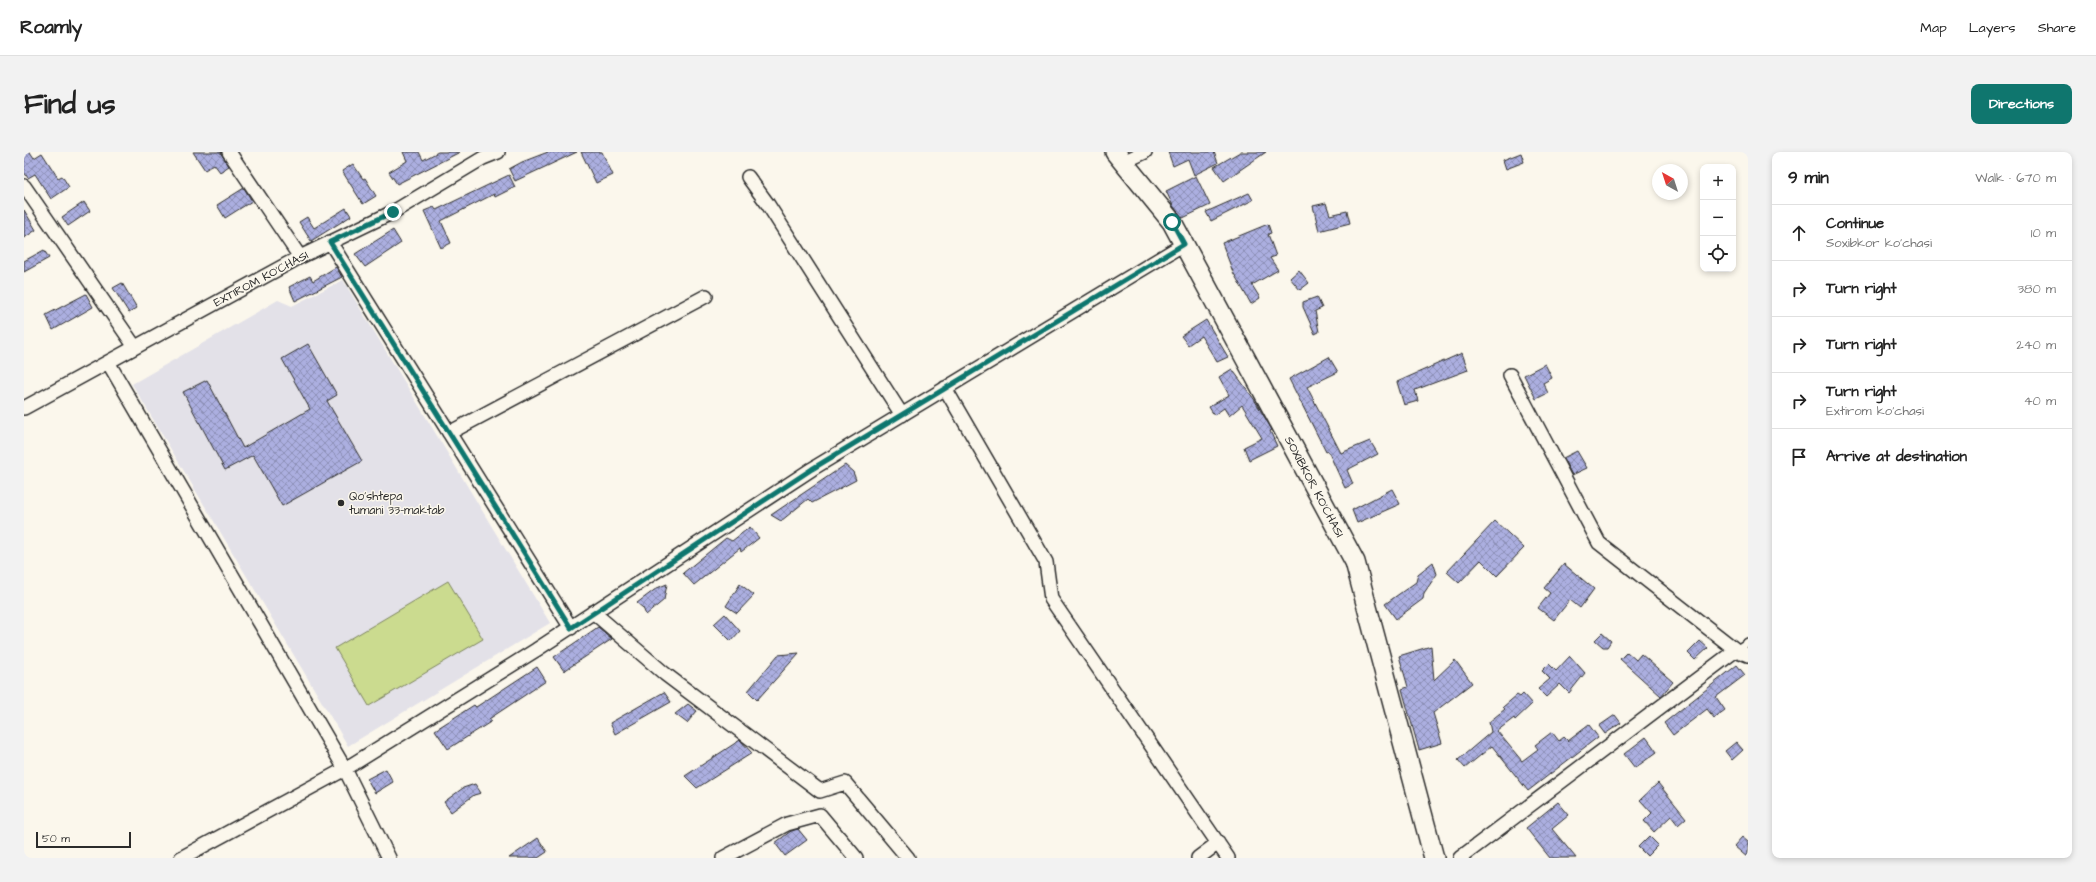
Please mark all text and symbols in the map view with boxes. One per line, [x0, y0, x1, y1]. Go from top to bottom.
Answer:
text: Roamly [20, 14, 82, 41]
text: Map [1920, 18, 1947, 38]
text: Layers [1969, 18, 2016, 38]
text: Share [2038, 18, 2076, 38]
button: Directions [1971, 84, 2072, 124]
text: Find us [24, 85, 115, 124]
north arrow [1652, 164, 1688, 200]
map controls [1700, 164, 1736, 272]
button: + [1700, 164, 1736, 200]
text: 9 min [1788, 166, 1829, 190]
text: Walk · 670 m [1975, 169, 2056, 187]
button: − [1700, 200, 1736, 236]
route end [384, 203, 402, 221]
route start [1163, 213, 1181, 231]
text: Continue [1826, 213, 1884, 234]
icon: ahead [1788, 222, 1810, 244]
text: 10 m [2031, 224, 2056, 242]
text: Soxibkor ko'chasi [1826, 234, 1932, 252]
button: locate [1700, 236, 1736, 272]
street label: EXTIROM KO'CHASI [211, 247, 312, 311]
icon: right [1788, 278, 1810, 300]
text: Turn right [1826, 278, 1897, 299]
text: 380 m [2017, 280, 2056, 298]
icon: right [1788, 334, 1810, 356]
text: Turn right [1826, 334, 1897, 355]
text: 240 m [2016, 336, 2056, 354]
text: Turn right [1826, 381, 1897, 402]
icon: right [1788, 390, 1810, 412]
text: 40 m [2024, 392, 2056, 410]
text: Extirom ko'chasi [1826, 402, 1924, 420]
street label: SOXIBKOR KO'CHASI [1280, 433, 1348, 541]
icon: arrive [1788, 446, 1810, 468]
text: Arrive at destination [1826, 446, 1967, 467]
place label: Qo'shtepa tumani 33-maktab [349, 488, 445, 519]
marker: Qo'shtepa tumani 33-maktab [336, 498, 346, 508]
scale bar [36, 830, 131, 849]
text: 50 m [42, 831, 70, 846]

